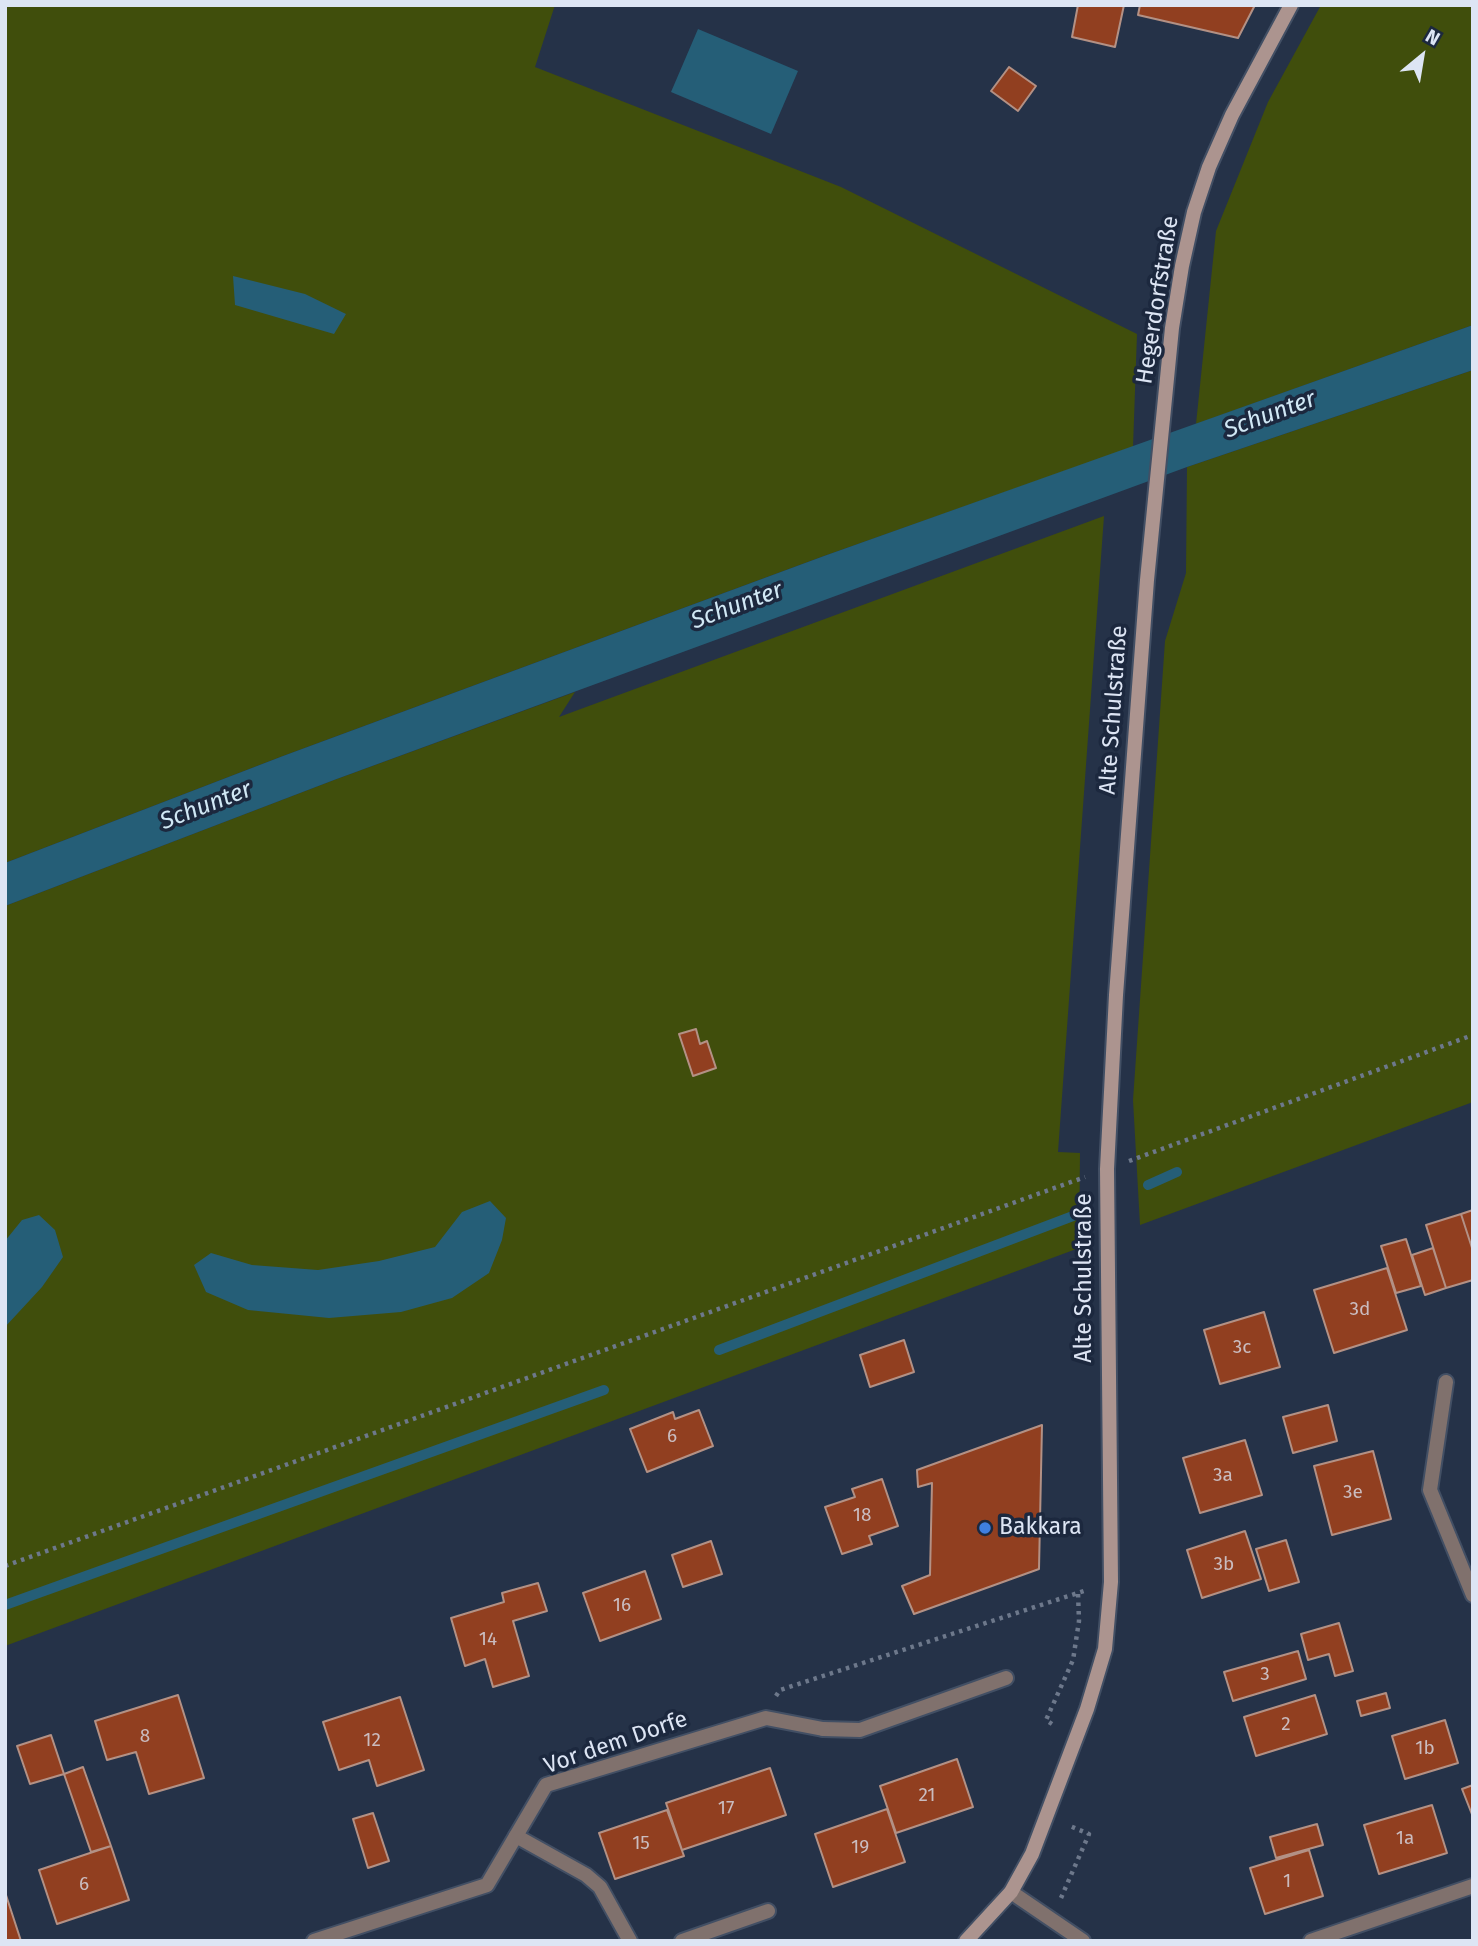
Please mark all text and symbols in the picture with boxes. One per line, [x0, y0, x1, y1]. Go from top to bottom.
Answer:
north arrow [1387, 21, 1457, 91]
text: N [1422, 24, 1444, 50]
street label: Hegerdorfstraße [1131, 214, 1185, 386]
water label: Schunter [1220, 385, 1320, 445]
water label: Schunter [687, 576, 787, 636]
street label: Alte Schulstraße [1094, 625, 1134, 795]
water label: Schunter [156, 775, 256, 837]
street label: Alte Schulstraße [1071, 1193, 1099, 1363]
house number: 3d [1350, 1299, 1370, 1321]
house number: 3c [1233, 1337, 1251, 1359]
house number: 6 [667, 1426, 677, 1448]
house number: 3a [1213, 1465, 1233, 1487]
house number: 3e [1343, 1482, 1363, 1504]
house number: 18 [853, 1505, 871, 1527]
place label: Bakkara [999, 1514, 1082, 1542]
marker: Bakkara [977, 1520, 993, 1536]
house number: 3b [1214, 1554, 1234, 1576]
house number: 16 [613, 1595, 631, 1617]
house number: 14 [479, 1629, 497, 1651]
house number: 3 [1260, 1664, 1270, 1686]
street label: Vor dem Dorfe [541, 1706, 691, 1780]
house number: 2 [1281, 1714, 1291, 1736]
house number: 8 [140, 1726, 150, 1748]
house number: 12 [363, 1730, 381, 1752]
house number: 1b [1415, 1738, 1435, 1760]
house number: 21 [918, 1785, 936, 1807]
house number: 17 [718, 1798, 734, 1820]
house number: 1a [1396, 1828, 1414, 1850]
house number: 15 [632, 1833, 650, 1855]
house number: 19 [851, 1837, 869, 1859]
house number: 1 [1283, 1871, 1291, 1893]
house number: 6 [79, 1874, 89, 1896]

